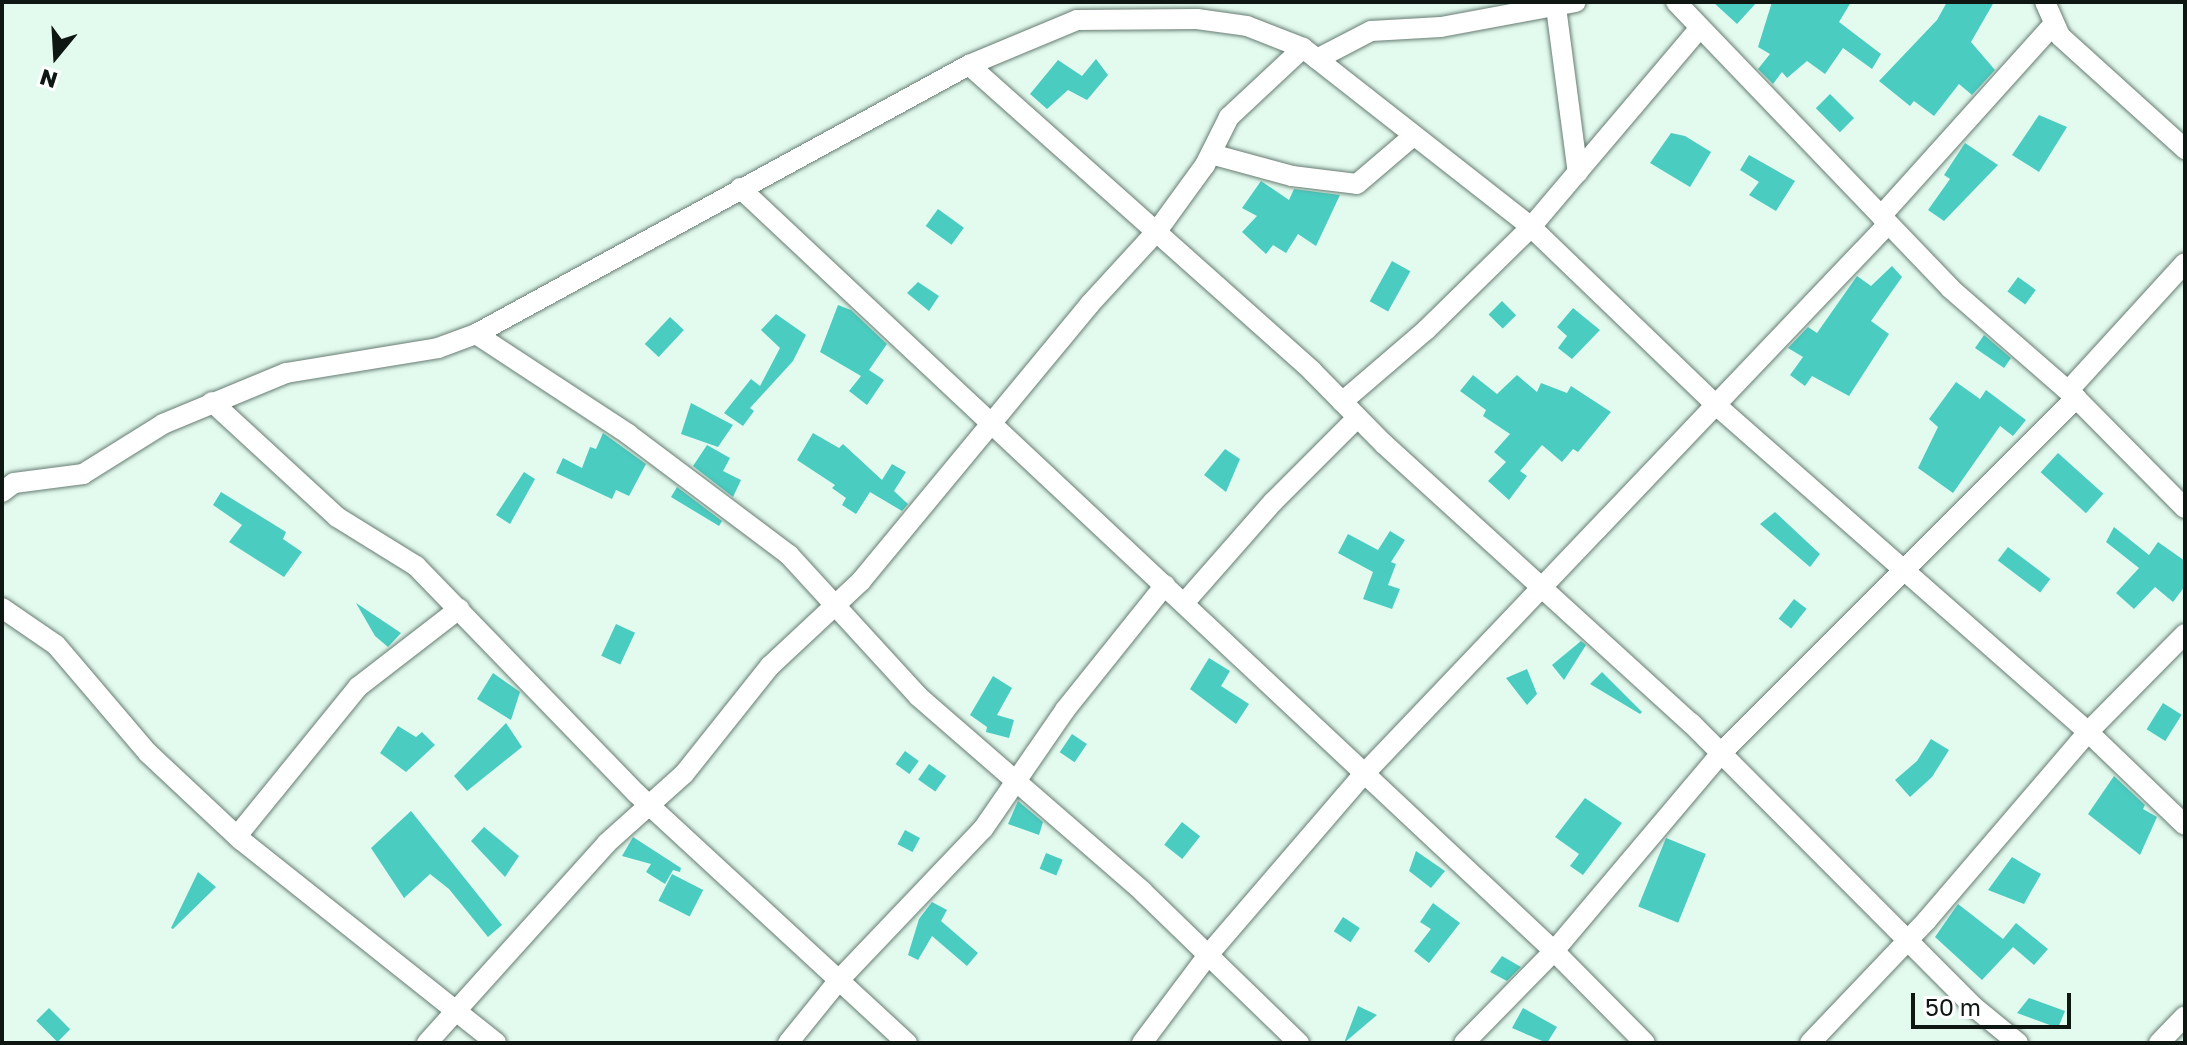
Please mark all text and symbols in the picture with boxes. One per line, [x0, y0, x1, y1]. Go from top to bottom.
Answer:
north arrow [16, 16, 96, 96]
text: N [36, 64, 61, 95]
scale bar [1915, 977, 2075, 1027]
text: 50 m [1925, 992, 1981, 1021]

